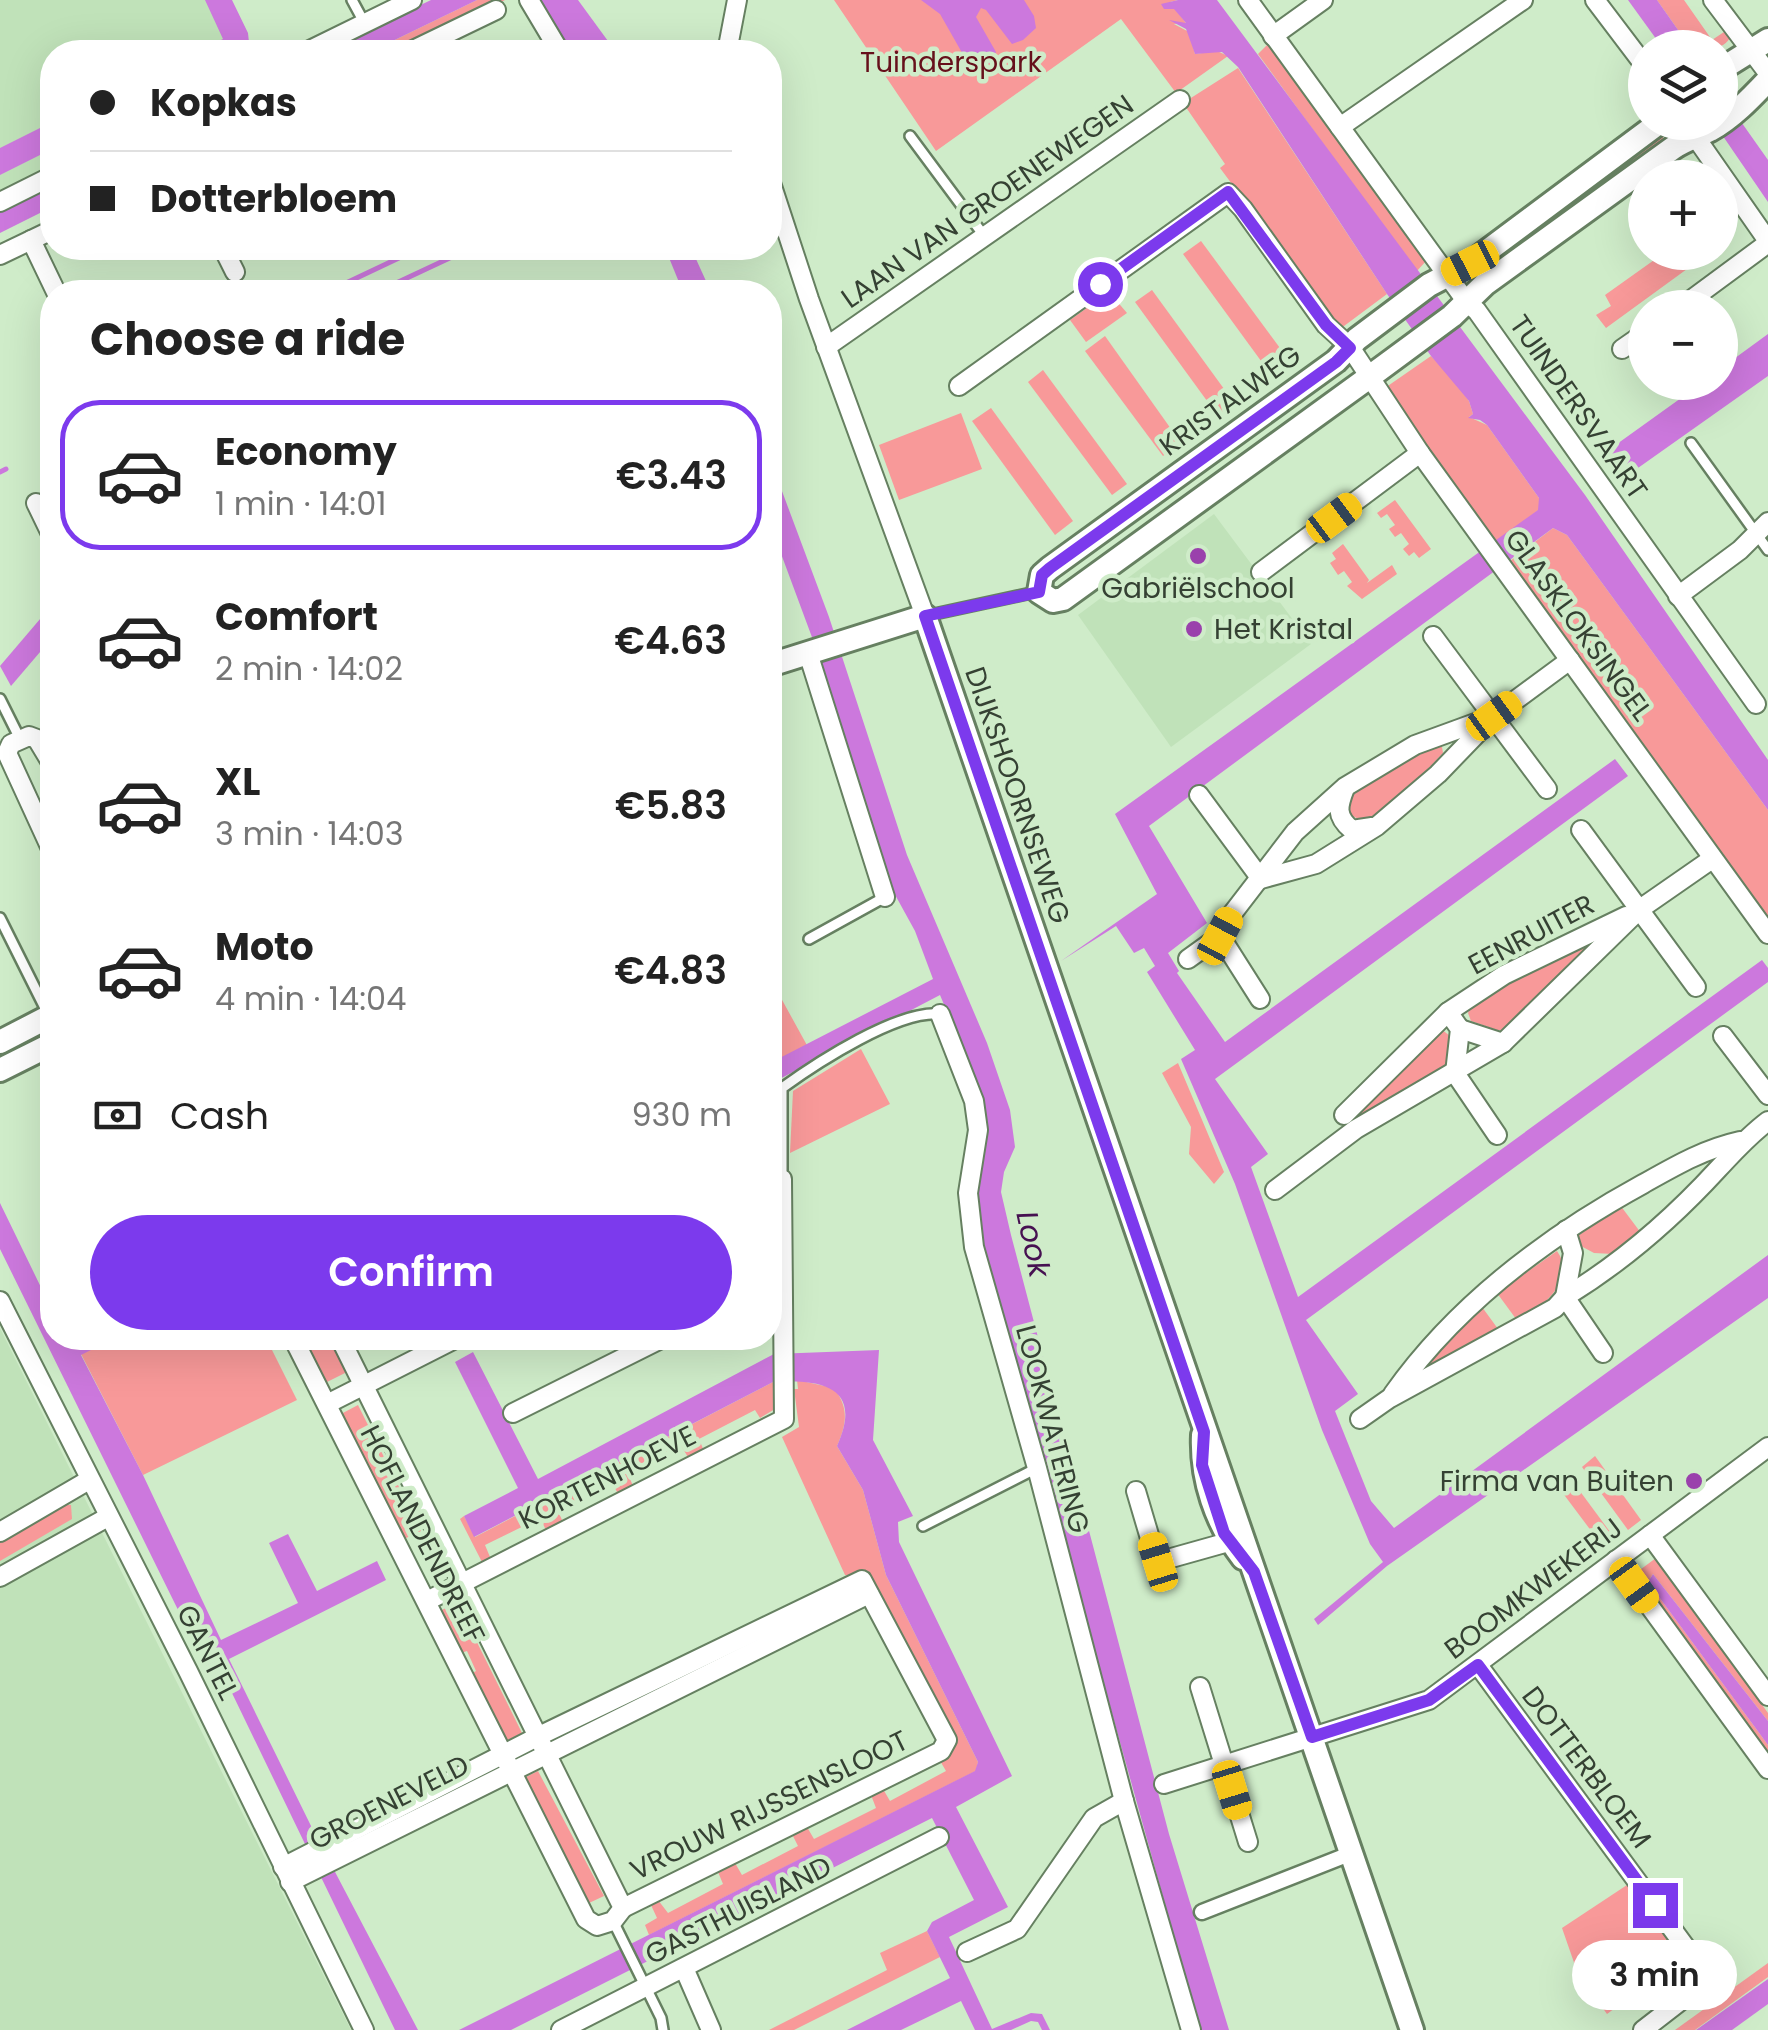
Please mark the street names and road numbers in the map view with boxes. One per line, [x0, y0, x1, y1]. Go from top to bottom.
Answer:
street label: LAAN VAN GROENEWEGEN [833, 85, 1141, 317]
street label: TUINDERSVAART [1500, 307, 1657, 507]
street label: KRISTALWEG [1151, 336, 1309, 465]
street label: GLASKLOKSINGEL [1496, 522, 1661, 729]
street label: DIJKSHOORNSEWEG [955, 662, 1080, 929]
street label: EENRUITER [1461, 885, 1601, 984]
street label: LOOKWATERING [1006, 1321, 1099, 1538]
street label: KORTENHOEVE [512, 1416, 703, 1539]
street label: HOFLANDENDREEF [351, 1419, 494, 1650]
street label: BOOMKWEKERIJ [1436, 1509, 1630, 1668]
street label: GANTEL [167, 1598, 248, 1707]
street label: DOTTERBLOEM [1513, 1678, 1660, 1856]
street label: VROUW RIJSSENSLOOT [624, 1721, 915, 1890]
street label: GROENEVELD [303, 1745, 476, 1859]
street label: GASTHUISLAND [638, 1847, 838, 1974]

